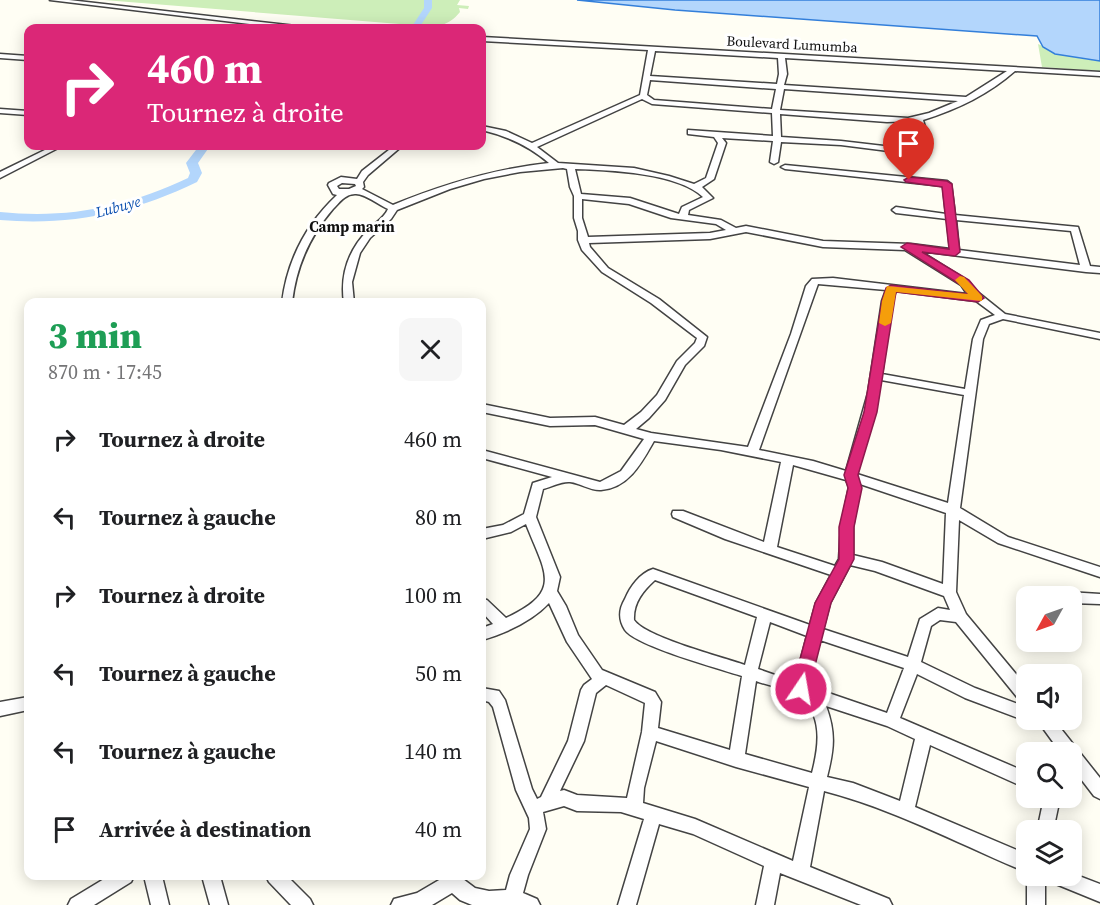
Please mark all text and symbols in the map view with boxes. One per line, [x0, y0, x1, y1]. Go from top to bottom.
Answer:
street label: Boulevard Lumumba [726, 31, 859, 57]
text: 460 m [147, 39, 262, 97]
icon: right [48, 48, 126, 126]
text: Tournez à droite [147, 94, 344, 131]
pin [883, 118, 934, 180]
icon: arrive [892, 127, 925, 160]
water label: Lubuye [92, 190, 143, 223]
district label: Camp marin [309, 216, 395, 237]
text: 3 min [48, 311, 142, 360]
button: close [399, 318, 462, 381]
text: 870 m · 17:45 [48, 358, 162, 386]
icon: right [48, 423, 81, 456]
text: Tournez à droite [99, 424, 265, 454]
text: 460 m [404, 424, 462, 454]
icon: left [48, 501, 81, 534]
text: Tournez à gauche [99, 502, 276, 532]
text: 80 m [415, 502, 462, 532]
icon: right [48, 579, 81, 612]
text: Tournez à droite [99, 580, 265, 610]
text: 100 m [404, 580, 462, 610]
north arrow [1016, 586, 1082, 652]
map controls [1016, 586, 1082, 886]
icon: left [48, 657, 81, 690]
position arrow [769, 657, 833, 721]
text: Tournez à gauche [99, 658, 276, 688]
text: 50 m [415, 658, 462, 688]
button: sound [1016, 664, 1082, 730]
icon: left [48, 735, 81, 768]
text: Tournez à gauche [99, 736, 276, 766]
text: 140 m [404, 736, 462, 766]
button: search [1016, 742, 1082, 808]
icon: arrive [48, 813, 81, 846]
text: Arrivée à destination [99, 814, 311, 844]
text: 40 m [415, 814, 462, 844]
button: layers [1016, 820, 1082, 886]

